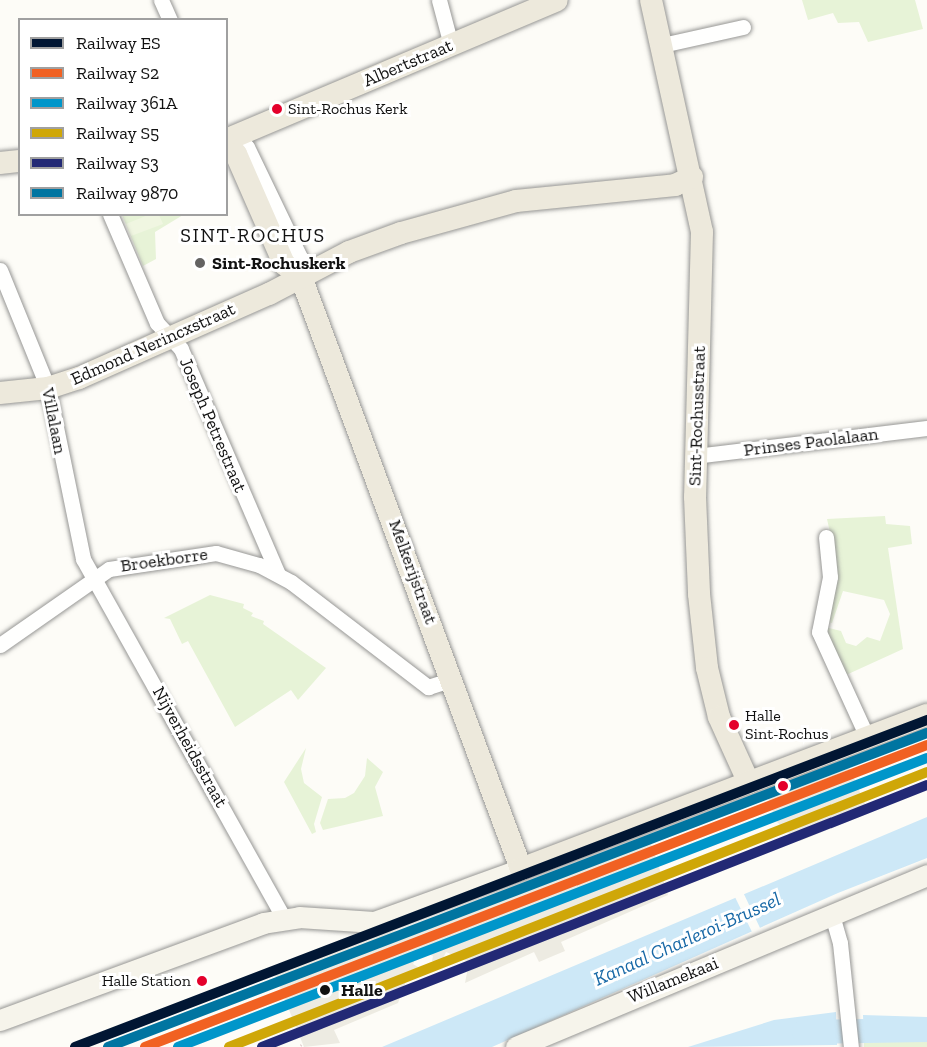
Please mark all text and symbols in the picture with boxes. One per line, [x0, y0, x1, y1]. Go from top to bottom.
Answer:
legend [18, 18, 228, 216]
text: Railway ES [76, 32, 161, 54]
street label: Albertstraat [360, 35, 456, 91]
text: Railway S2 [76, 62, 159, 84]
text: Railway 361A [76, 92, 177, 114]
place label: Sint-Rochus Kerk [288, 99, 408, 119]
marker: Sint-Rochus Kerk [271, 103, 283, 115]
text: Railway S5 [76, 122, 159, 144]
text: Railway S3 [76, 152, 159, 174]
text: Railway 9870 [76, 182, 178, 204]
district label: SINT-ROCHUS [180, 223, 326, 247]
place label: Sint-Rochuskerk [212, 252, 345, 274]
marker: Sint-Rochuskerk [193, 256, 207, 270]
street label: Edmond Nerincxstraat [68, 298, 238, 390]
street label: Sint-Rochusstraat [684, 346, 710, 486]
street label: Joseph Petrestraat [175, 354, 251, 496]
street label: Villalaan [37, 386, 71, 456]
street label: Prinses Paolalaan [742, 423, 880, 461]
street label: Melkerijstraat [384, 517, 442, 627]
street label: Broekborre [119, 543, 209, 577]
street label: Nijverheidsstraat [148, 683, 232, 811]
place label: Halle Sint-Rochus [745, 706, 829, 744]
marker: Halle Sint-Rochus [728, 719, 740, 731]
unlabelled marker [777, 780, 789, 792]
water label: Kanaal Charleroi-Brussel [590, 887, 784, 991]
street label: Willamekaai [625, 952, 721, 1008]
place label: Halle Station [102, 971, 191, 991]
marker: Halle Station [196, 975, 208, 987]
marker: Halle [314, 979, 336, 1001]
place label: Halle [341, 979, 383, 1001]

